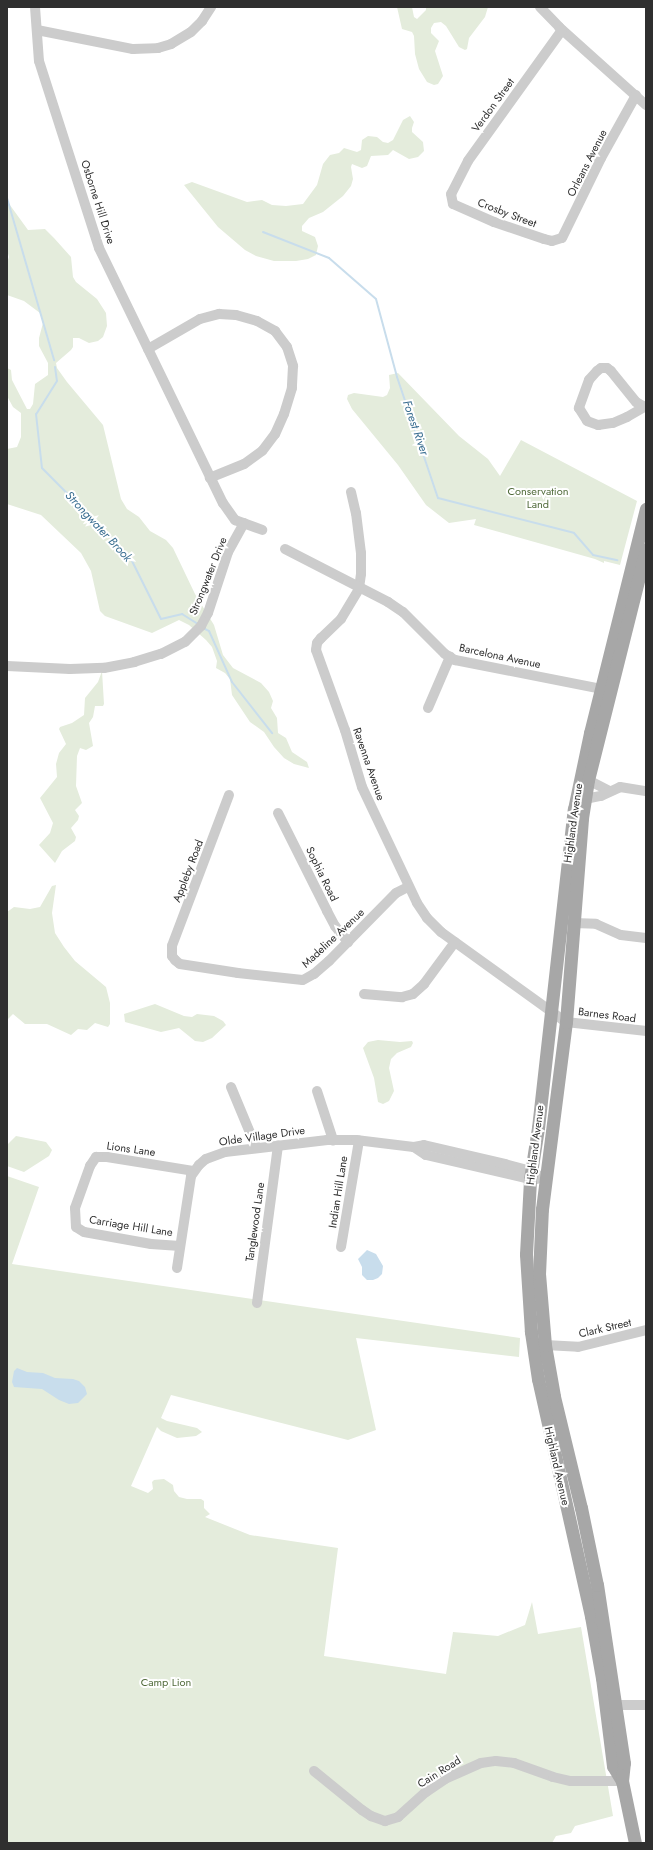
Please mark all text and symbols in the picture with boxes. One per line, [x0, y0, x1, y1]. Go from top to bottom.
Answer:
street label: Verdon Street [469, 75, 517, 135]
street label: Orleans Avenue [564, 127, 610, 199]
street label: Osborne Hill Drive [78, 158, 118, 246]
street label: Crosby Street [476, 196, 538, 230]
water label: Forest River [399, 399, 431, 457]
park label: Conservation Land [508, 485, 568, 511]
water label: Strongwater Brook [62, 489, 134, 565]
street label: Strongwater Drive [186, 535, 230, 617]
street label: Barcelona Avenue [458, 641, 542, 671]
street label: Ravenna Avenue [350, 726, 388, 802]
street label: Highland Avenue [561, 782, 585, 864]
street label: Appleby Road [170, 838, 206, 904]
street label: Sophia Road [303, 844, 341, 904]
street label: Madeline Avenue [299, 906, 367, 970]
street label: Barnes Road [577, 1005, 637, 1025]
street label: Highland Avenue [524, 1104, 546, 1186]
street label: Olde Village Drive [218, 1123, 306, 1149]
street label: Lions Lane [106, 1139, 156, 1159]
street label: Indian Hill Lane [326, 1155, 350, 1229]
street label: Tanglewood Lane [243, 1181, 267, 1263]
street label: Carriage Hill Lane [88, 1213, 174, 1239]
street label: Clark Street [577, 1316, 633, 1340]
street label: Highland Avenue [542, 1425, 572, 1507]
park label: Camp Lion [141, 1675, 191, 1689]
street label: Cain Road [415, 1754, 463, 1790]

